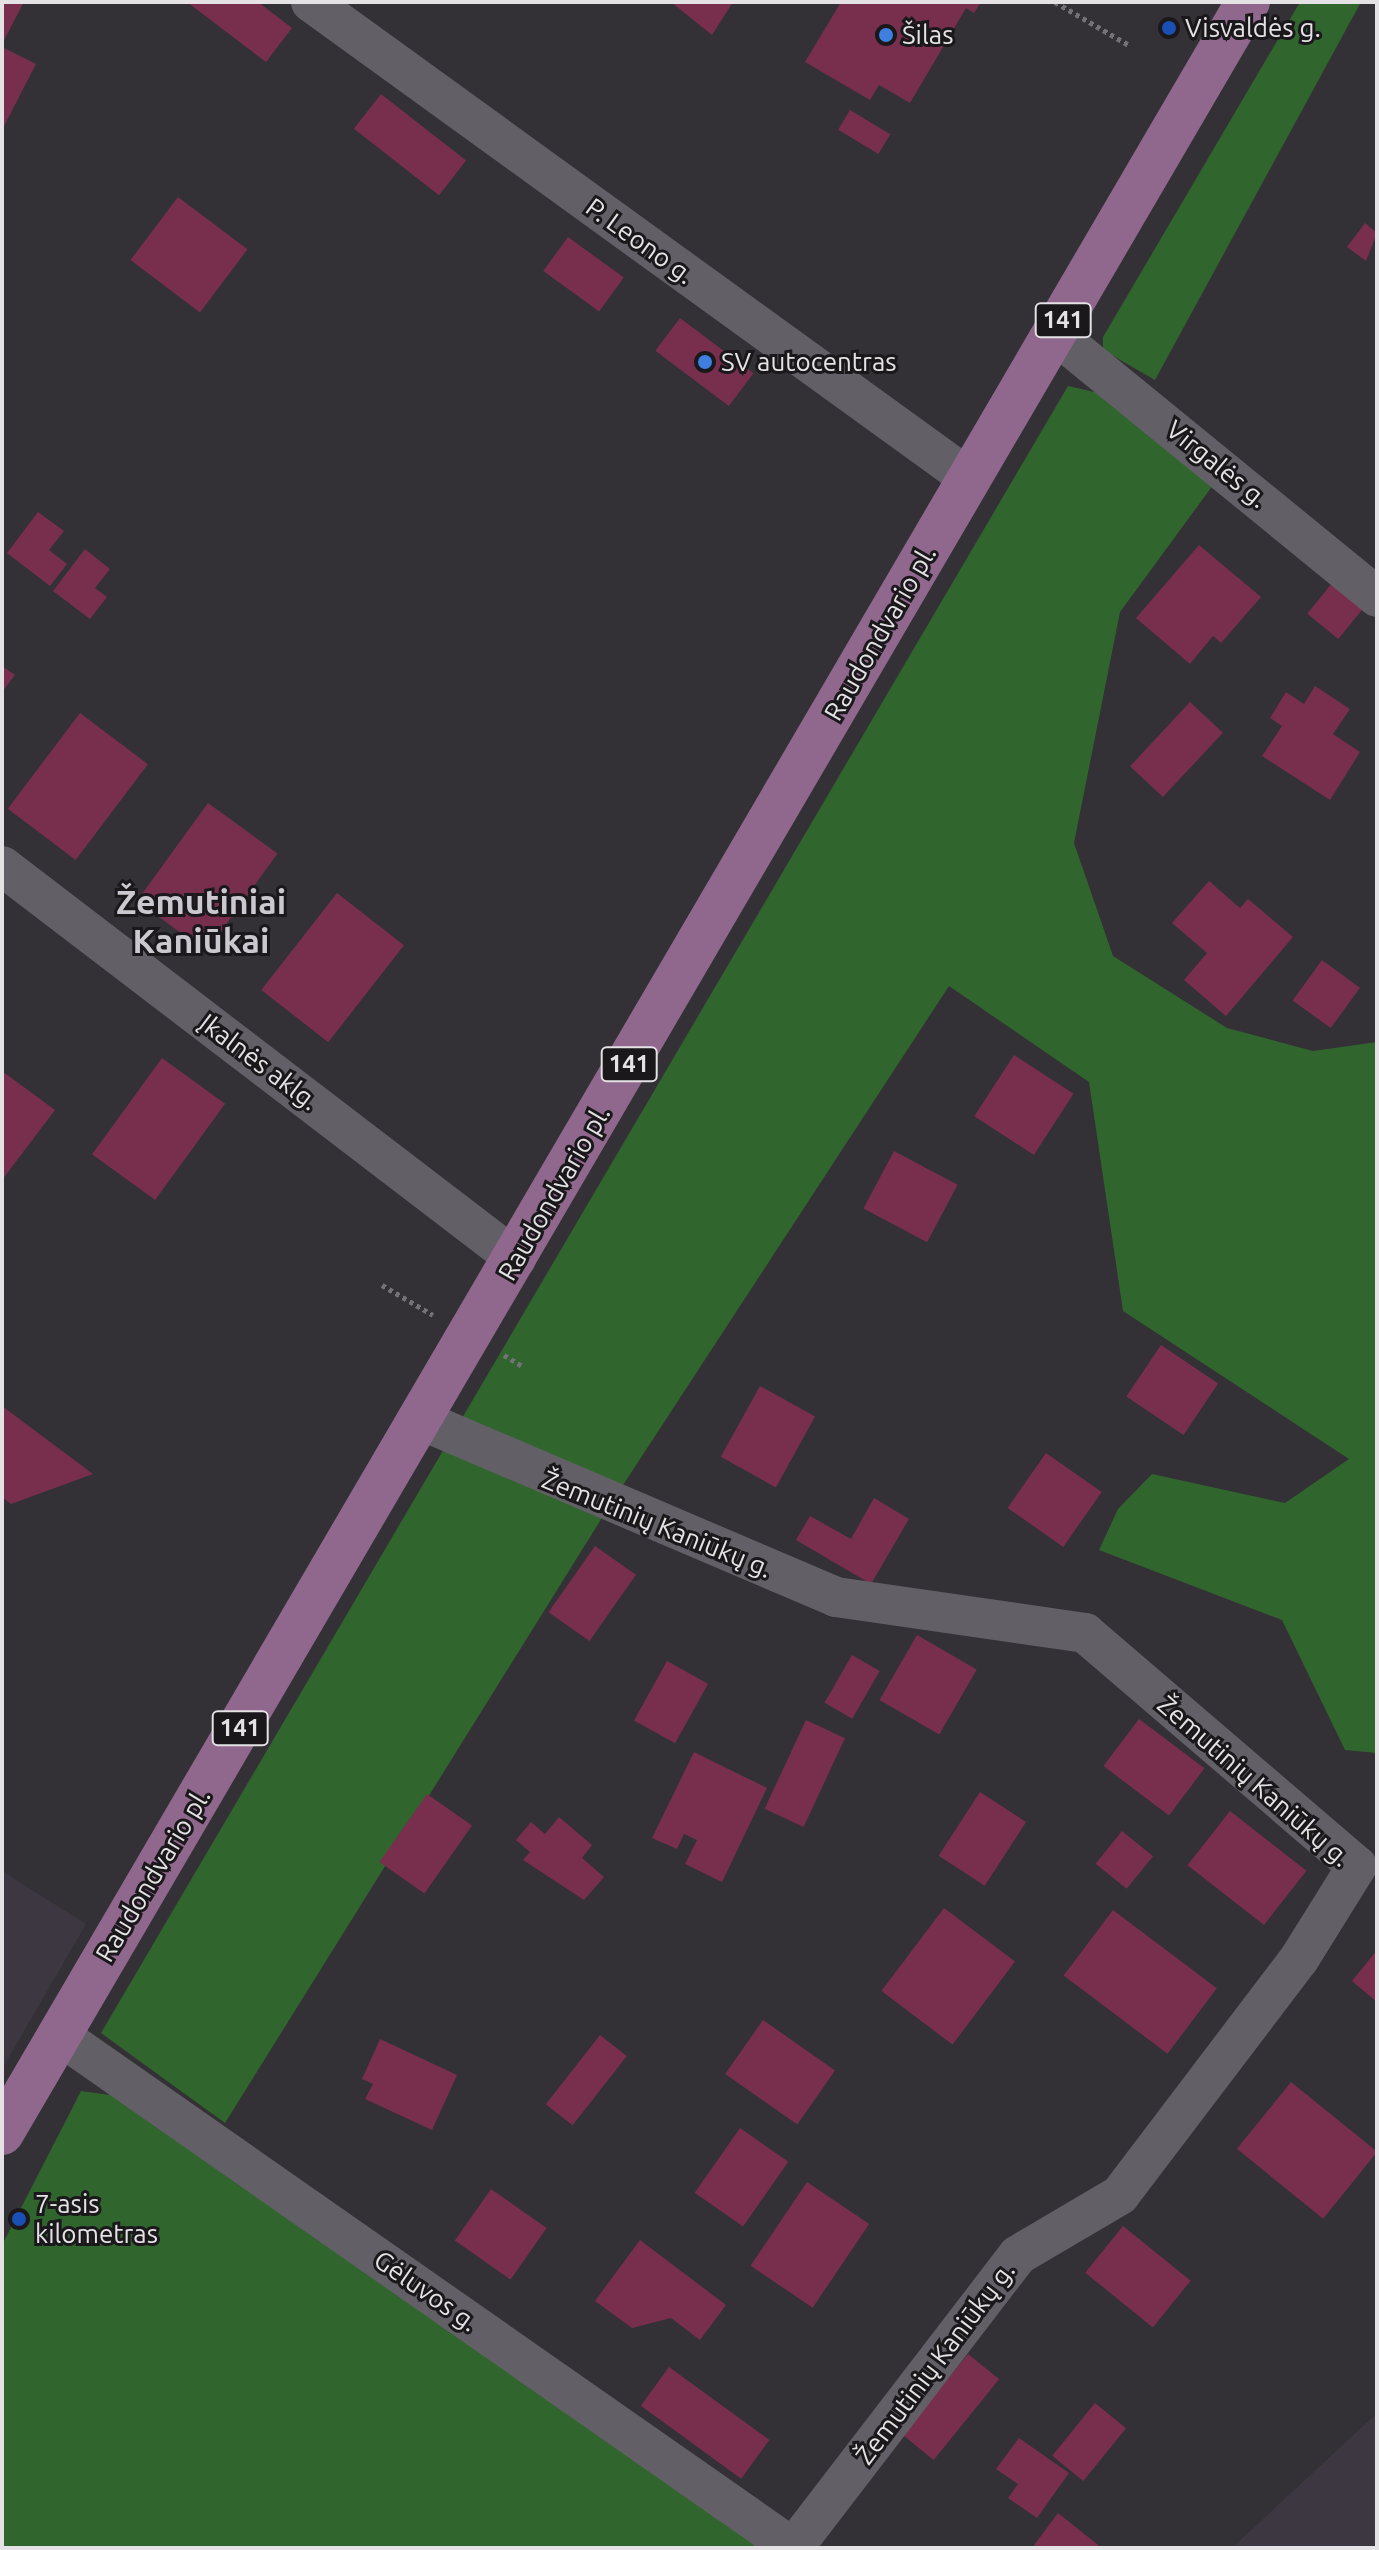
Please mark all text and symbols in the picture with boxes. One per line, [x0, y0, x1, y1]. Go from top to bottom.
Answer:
place label: Visvaldės g. [1185, 12, 1321, 44]
place label: Šilas [902, 19, 953, 51]
marker: Visvaldės g. [1160, 19, 1178, 37]
marker: Šilas [877, 26, 895, 44]
street label: P. Leono g. [580, 191, 700, 291]
road number: 141 [1033, 300, 1093, 340]
place label: SV autocentras [721, 346, 897, 378]
marker: SV autocentras [696, 353, 714, 371]
street label: Virgalės g. [1160, 414, 1274, 514]
street label: Raudondvario pl. [817, 540, 943, 726]
district label: Žemutiniai Kaniūkai [116, 881, 286, 960]
street label: Įkalnės aklg. [193, 1007, 325, 1117]
road number: 141 [599, 1044, 659, 1084]
street label: Raudondvario pl. [491, 1100, 617, 1286]
street label: Žemutinių Kaniūkų g. [537, 1464, 777, 1584]
street label: Žemutinių Kaniūkų g. [1151, 1689, 1357, 1873]
road number: 141 [210, 1708, 270, 1748]
street label: Raudondvario pl. [89, 1783, 217, 1967]
place label: 7-asis kilometras [35, 2188, 158, 2250]
marker: 7-asis kilometras [10, 2210, 28, 2228]
street label: Gėluvos g. [368, 2244, 484, 2338]
street label: Žemutinių Kaniūkų g. [849, 2256, 1021, 2470]

